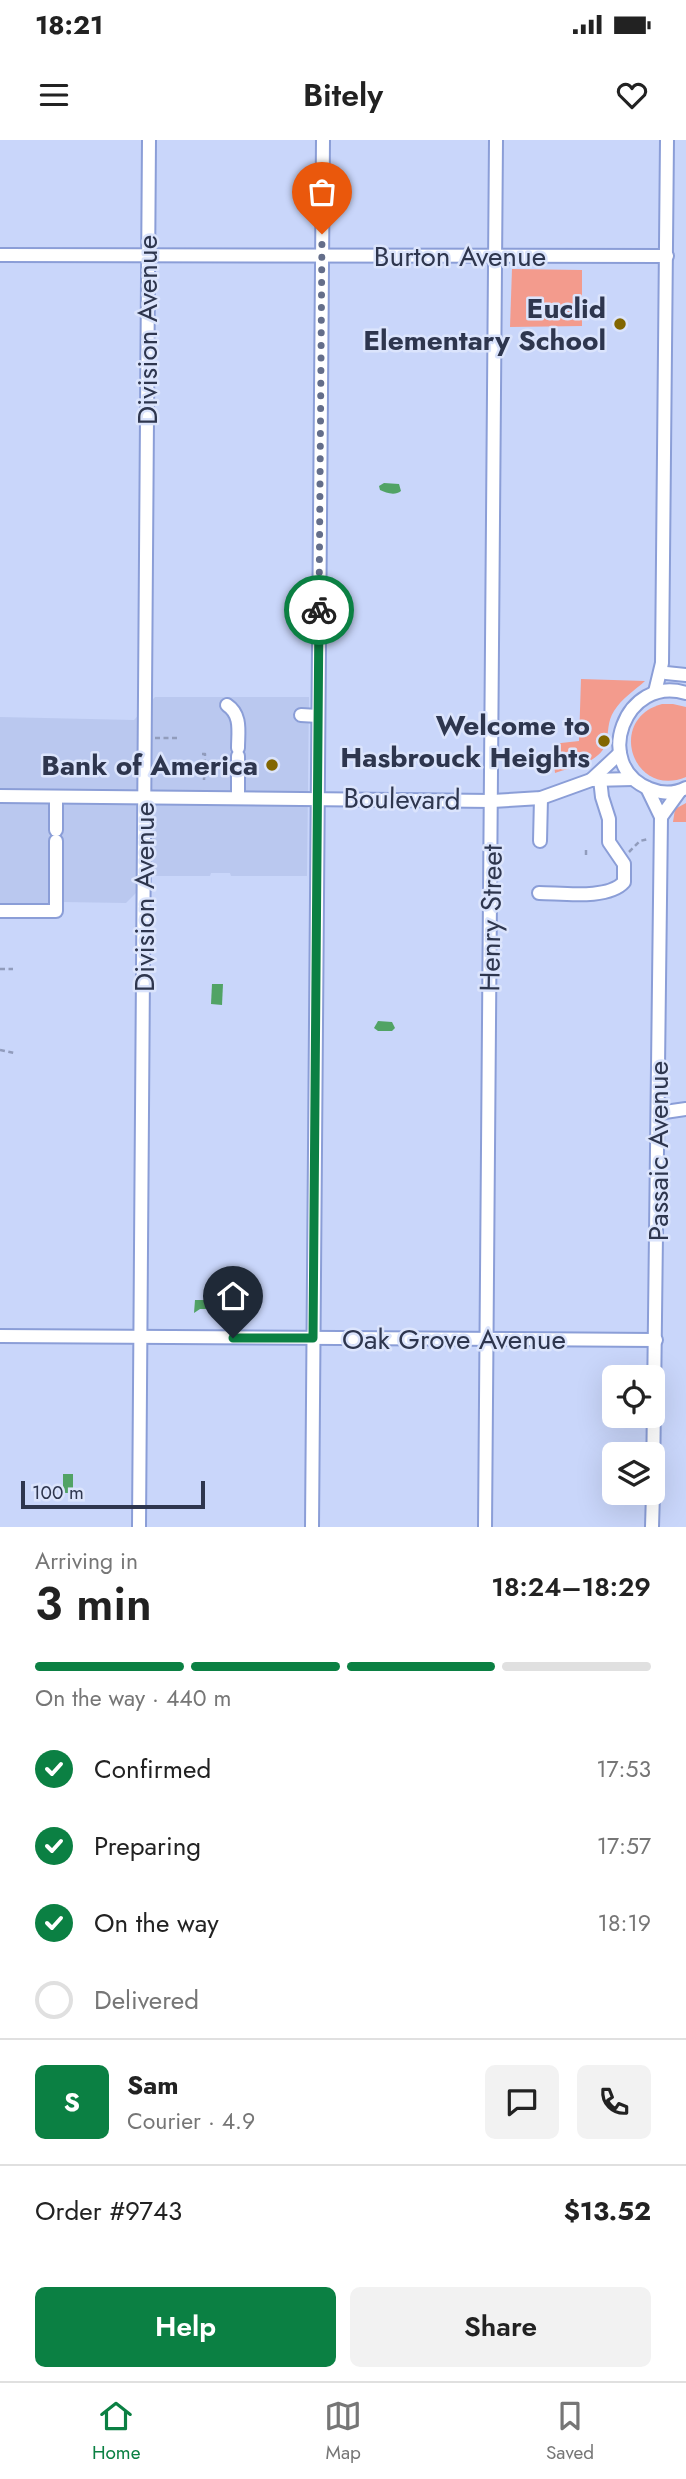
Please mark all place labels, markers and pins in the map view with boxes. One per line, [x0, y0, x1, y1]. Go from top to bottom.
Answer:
pin [292, 162, 352, 234]
place label: Euclid Elementary School [363, 288, 606, 361]
marker: Euclid Elementary School [612, 316, 628, 332]
place label: Welcome to Hasbrouck Heights [340, 705, 590, 778]
marker: Welcome to Hasbrouck Heights [596, 733, 612, 749]
place label: Bank of America [41, 745, 258, 786]
marker: Bank of America [264, 757, 280, 773]
pin [203, 1266, 263, 1338]

